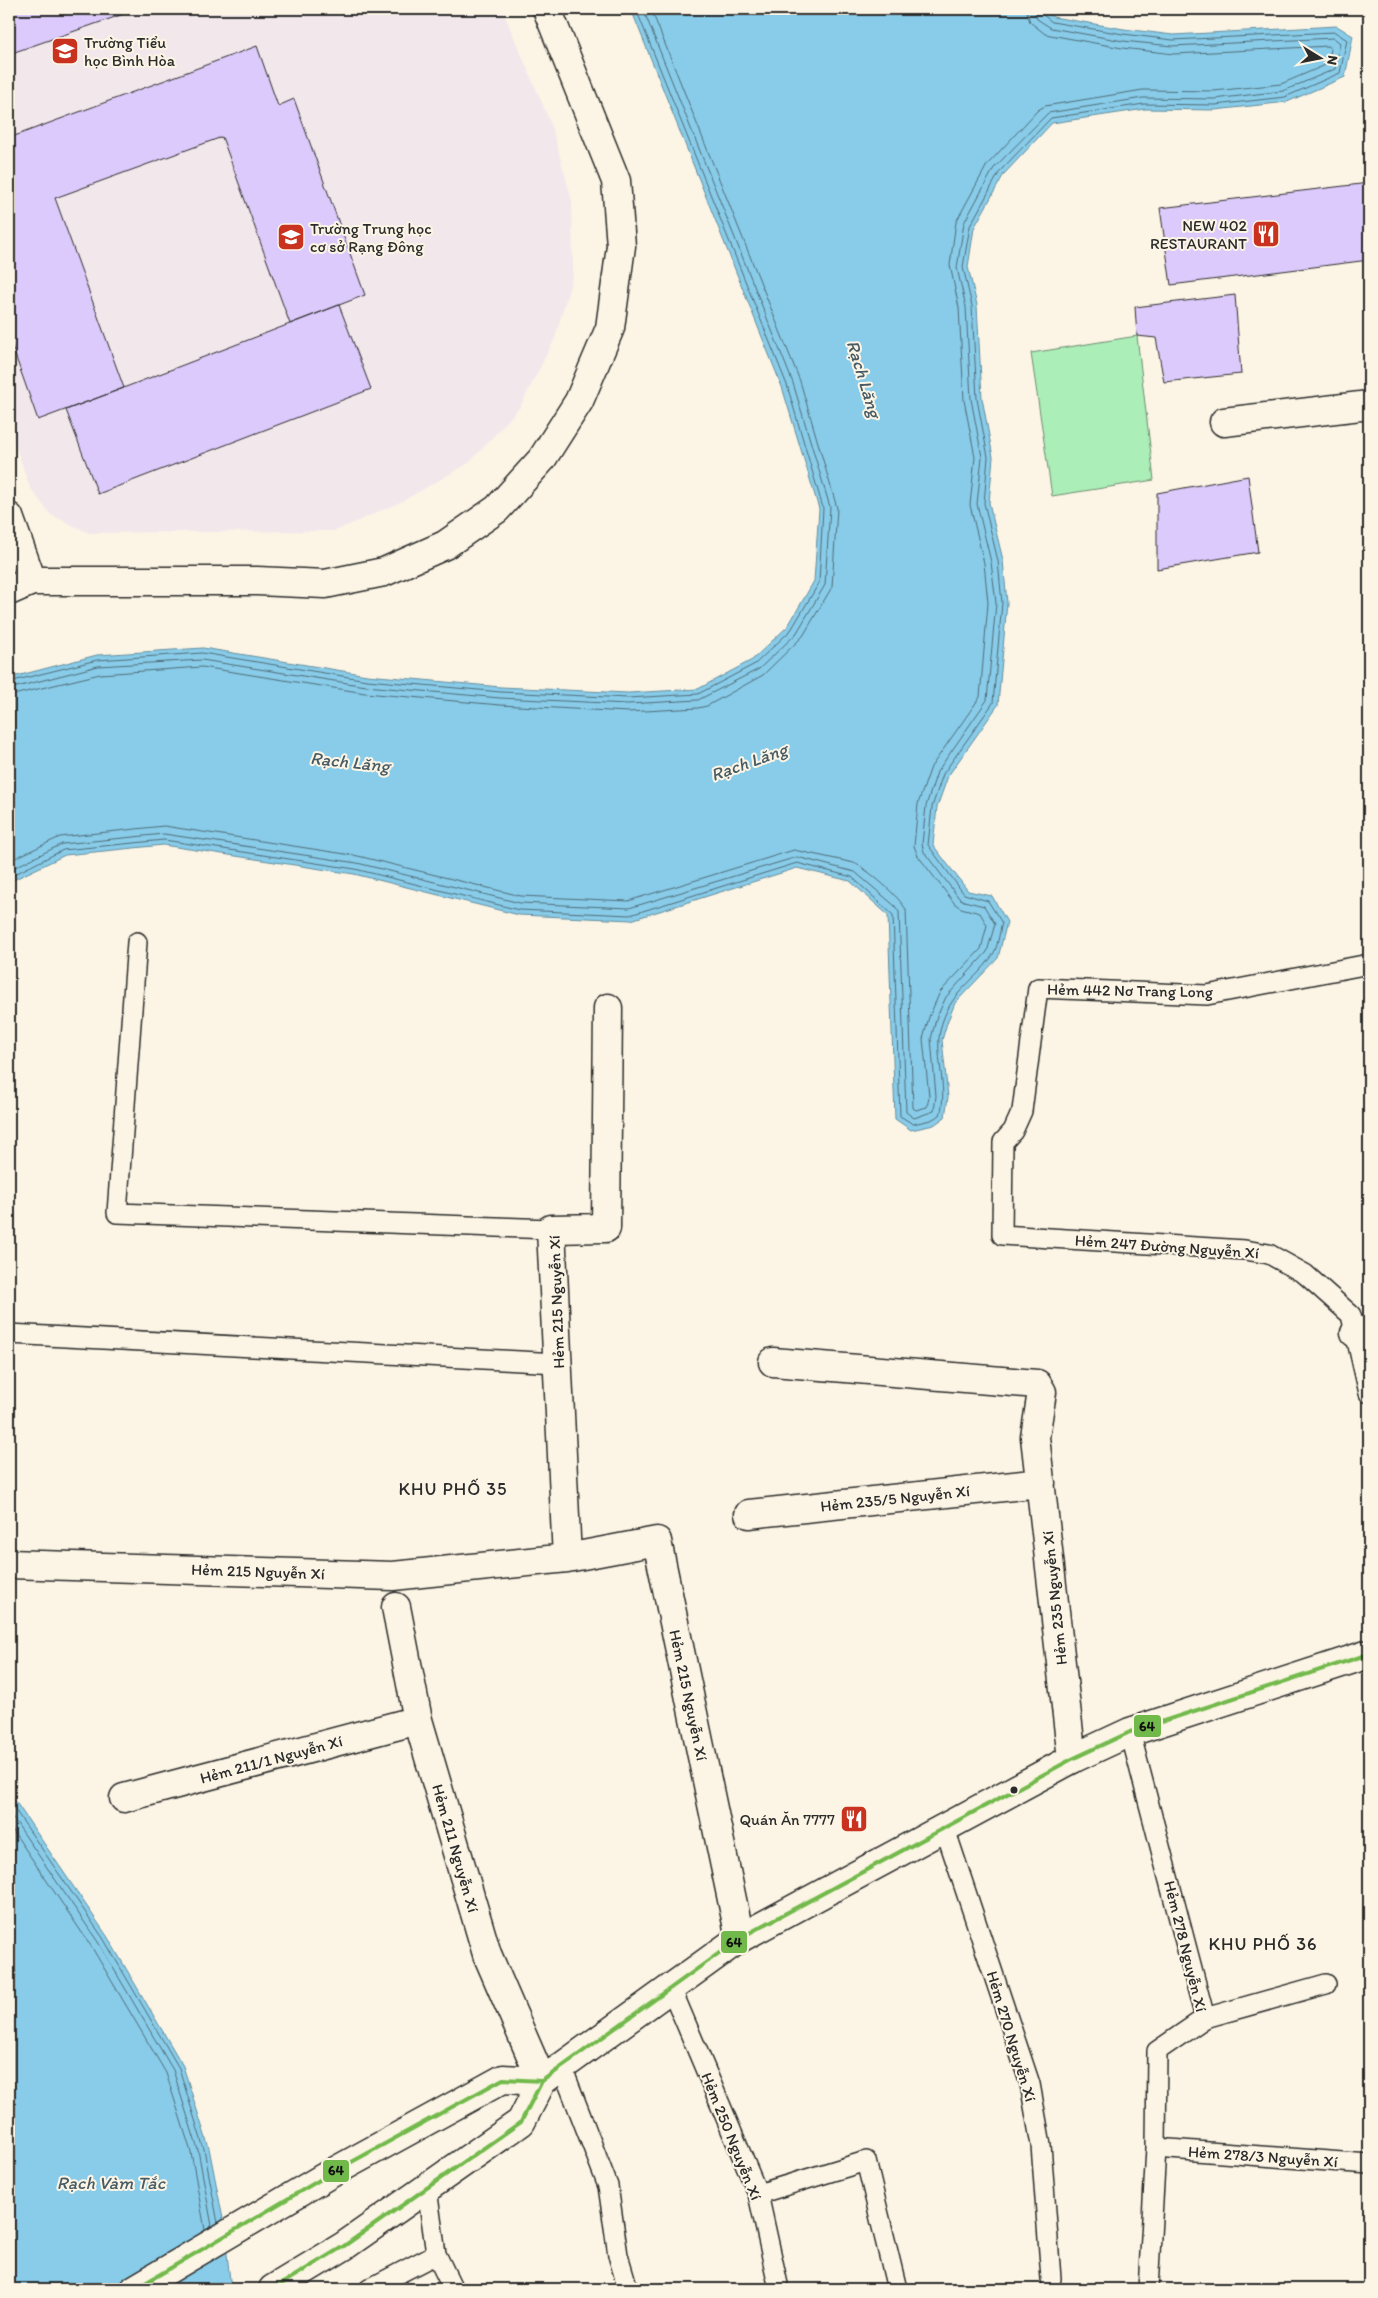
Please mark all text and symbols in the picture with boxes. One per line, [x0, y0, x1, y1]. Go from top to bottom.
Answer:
north arrow [1296, 32, 1346, 82]
place label: Trường Tiểu học Bình Hòa [84, 33, 176, 70]
school or university icon: Trường Tiểu học Bình Hòa [50, 36, 80, 66]
text: N [1323, 54, 1342, 66]
place label: NEW 402 RESTAURANT [1150, 216, 1248, 253]
place label: Trường Trung học cơ sở Rạng Đông [310, 219, 432, 256]
restaurant icon: NEW 402 RESTAURANT [1251, 219, 1281, 249]
school or university icon: Trường Trung học cơ sở Rạng Đông [276, 222, 306, 252]
water label: Rạch Lăng [842, 338, 887, 423]
water label: Rạch Lăng [708, 737, 793, 786]
water label: Rạch Lăng [309, 747, 394, 777]
street label: Hẻm 442 Nơ Trang Long [1047, 980, 1214, 1001]
street label: Hẻm 247 Đường Nguyễn Xí [1074, 1231, 1260, 1262]
street label: Hẻm 215 Nguyễn Xí [545, 1235, 568, 1369]
district label: KHU PHỐ 35 [398, 1478, 508, 1500]
street label: Hẻm 235/5 Nguyễn Xí [819, 1481, 971, 1516]
street label: Hẻm 235 Nguyễn Xí [1038, 1530, 1071, 1666]
street label: Hẻm 215 Nguyễn Xí [191, 1560, 325, 1583]
street label: Hẻm 215 Nguyễn Xí [665, 1628, 712, 1762]
line badge: 64 [1133, 1714, 1162, 1738]
text: 64 [1139, 1718, 1155, 1735]
street label: Hẻm 211/1 Nguyễn Xí [198, 1731, 344, 1788]
street label: Hẻm 211 Nguyễn Xí [428, 1782, 483, 1914]
unlabelled marker [1009, 1785, 1019, 1795]
restaurant icon: Quán Ăn 7777 [839, 1804, 869, 1834]
place label: Quán Ăn 7777 [739, 1810, 835, 1829]
street label: Hẻm 278 Nguyễn Xí [1160, 1879, 1211, 2014]
line badge: 64 [720, 1930, 748, 1954]
district label: KHU PHỐ 36 [1208, 1933, 1318, 1955]
text: 64 [726, 1934, 742, 1951]
street label: Hẻm 270 Nguyễn Xí [983, 1969, 1040, 2104]
street label: Hẻm 250 Nguyễn Xí [697, 2070, 766, 2203]
street label: Hẻm 278/3 Nguyễn Xí [1188, 2142, 1338, 2171]
line badge: 64 [322, 2159, 350, 2183]
text: 64 [328, 2162, 344, 2179]
water label: Rạch Vàm Tắc [57, 2172, 166, 2194]

